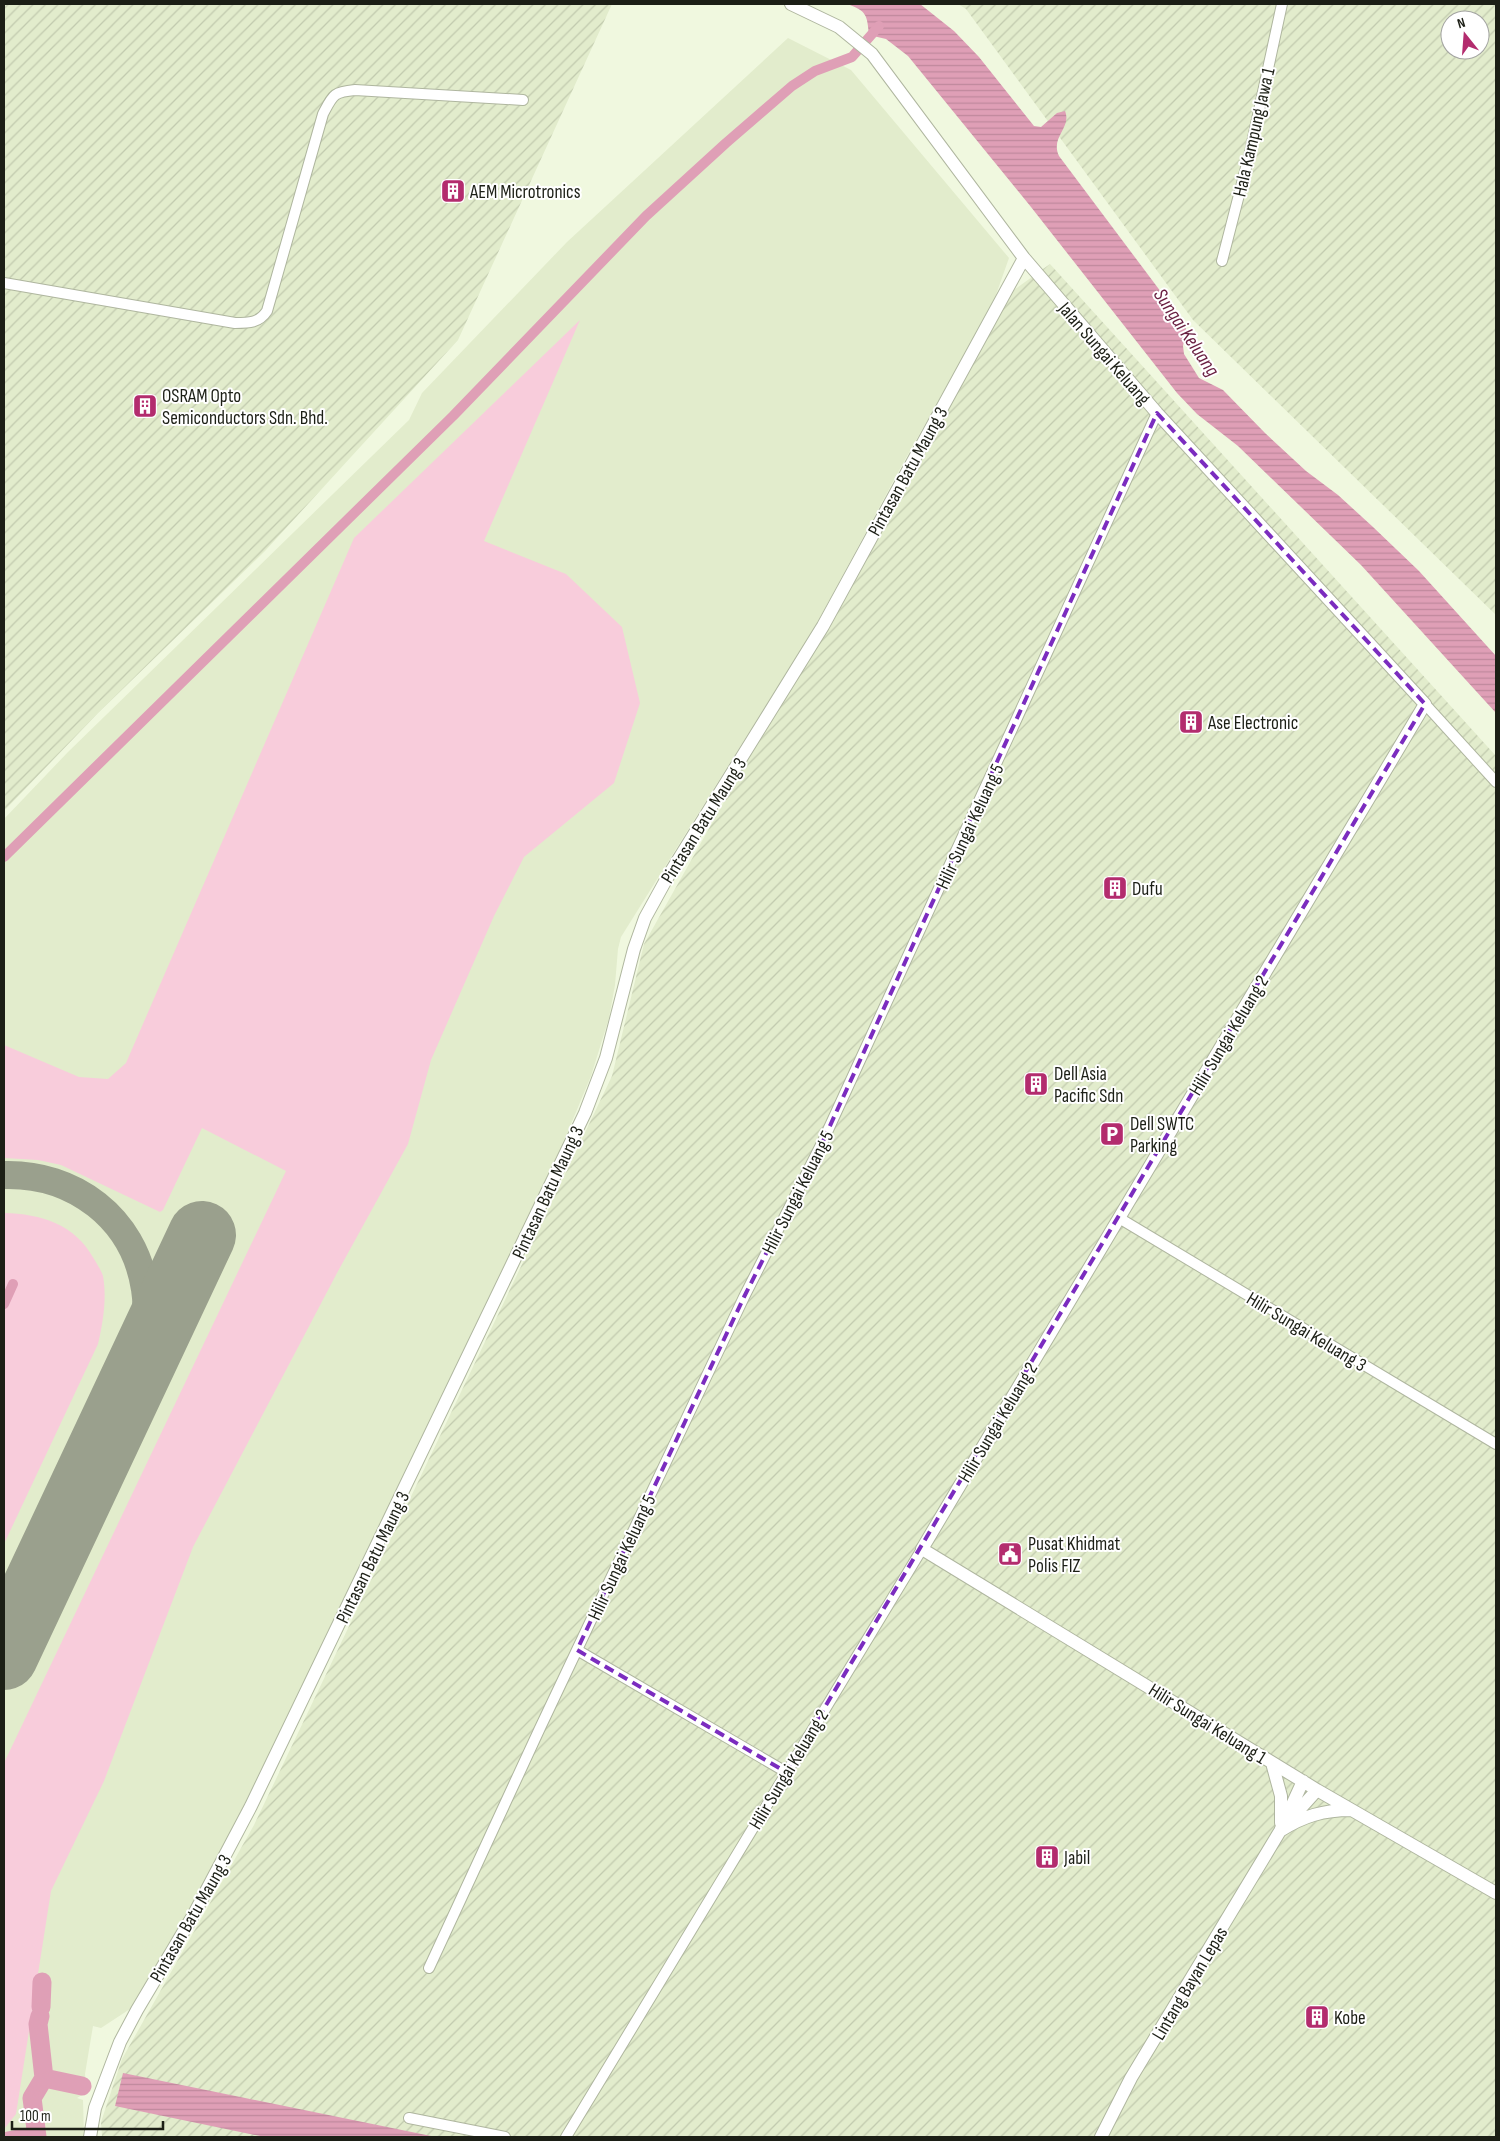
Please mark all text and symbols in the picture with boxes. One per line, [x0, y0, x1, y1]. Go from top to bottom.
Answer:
north arrow [1440, 10, 1490, 60]
text: N [1455, 14, 1467, 32]
street label: Hala Kampung Jawa 1 [1228, 65, 1281, 199]
building icon: AEM Microtronics [440, 178, 466, 204]
place label: AEM Microtronics [469, 181, 581, 204]
water label: Sungai Keluang [1148, 284, 1224, 381]
street label: Jalan Sungai Keluang [1052, 297, 1155, 411]
place label: OSRAM Opto Semiconductors Sdn. Bhd. [162, 385, 328, 430]
building icon: OSRAM Opto Semiconductors Sdn. Bhd. [132, 393, 158, 419]
street label: Pintasan Batu Maung 3 [863, 403, 953, 540]
building icon: Ase Electronic [1178, 709, 1204, 735]
place label: Ase Electronic [1207, 712, 1298, 735]
street label: Pintasan Batu Maung 3 [656, 754, 752, 888]
street label: Hilir Sungai Keluang 5 [931, 760, 1009, 893]
building icon: Dufu [1102, 875, 1128, 901]
place label: Dufu [1132, 878, 1163, 901]
street label: Hilir Sungai Keluang 2 [1184, 972, 1274, 1100]
place label: Dell Asia Pacific Sdn [1054, 1063, 1123, 1108]
building icon: Dell Asia Pacific Sdn [1023, 1071, 1049, 1097]
place label: Dell SWTC Parking [1130, 1113, 1194, 1158]
parking icon: Dell SWTC Parking [1099, 1121, 1125, 1147]
street label: Pintasan Batu Maung 3 [508, 1123, 589, 1263]
street label: Hilir Sungai Keluang 5 [757, 1127, 839, 1258]
street label: Hilir Sungai Keluang 3 [1242, 1287, 1370, 1377]
street label: Hilir Sungai Keluang 2 [953, 1359, 1043, 1487]
street label: Pintasan Batu Maung 3 [331, 1488, 415, 1627]
street label: Hilir Sungai Keluang 5 [583, 1491, 661, 1624]
place label: Pusat Khidmat Polis FIZ [1028, 1533, 1121, 1578]
public building icon: Pusat Khidmat Polis FIZ [997, 1541, 1023, 1567]
street label: Hilir Sungai Keluang 1 [1144, 1679, 1271, 1770]
street label: Hilir Sungai Keluang 2 [744, 1706, 834, 1834]
building icon: Jabil [1034, 1844, 1060, 1870]
place label: Jabil [1063, 1847, 1090, 1870]
street label: Pintasan Batu Maung 3 [145, 1851, 237, 1987]
street label: Lintang Bayan Lepas [1147, 1923, 1233, 2045]
building icon: Kobe [1304, 2004, 1330, 2030]
place label: Kobe [1334, 2007, 1366, 2030]
scale bar [12, 2098, 164, 2130]
text: 100 m [20, 2107, 51, 2126]

